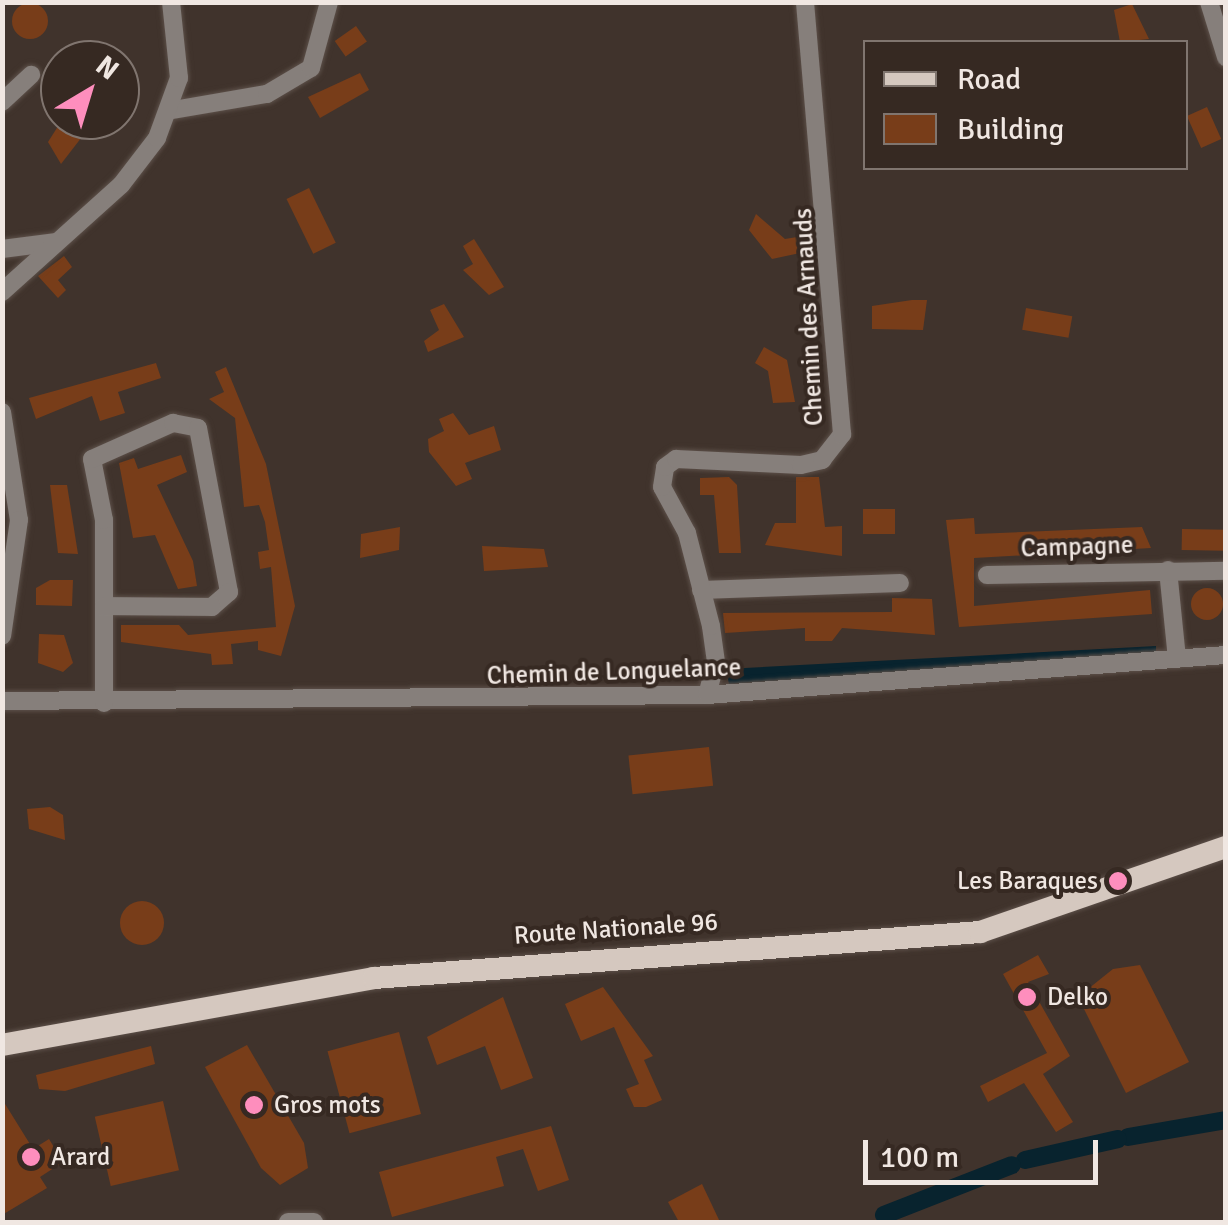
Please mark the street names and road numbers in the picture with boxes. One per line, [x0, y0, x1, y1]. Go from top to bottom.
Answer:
street label: Chemin des Arnauds [788, 207, 830, 427]
street label: Campagne [1020, 530, 1134, 564]
street label: Chemin de Longuelance [486, 653, 742, 691]
street label: Route Nationale 96 [513, 907, 719, 951]

